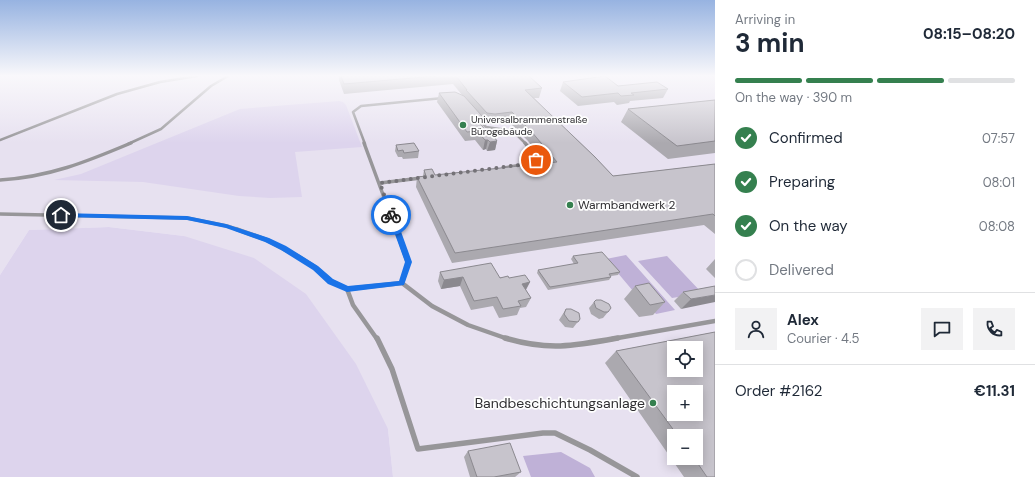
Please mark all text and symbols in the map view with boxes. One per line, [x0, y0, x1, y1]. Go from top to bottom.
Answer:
text: Arriving in [735, 11, 795, 28]
text: 08:15–08:20 [923, 24, 1015, 44]
text: 3 min [735, 26, 804, 60]
text: On the way · 390 m [735, 89, 852, 106]
place label: Universalbrammenstraße Bürogebäude [471, 113, 588, 138]
marker: Universalbrammenstraße Bürogebäude [458, 120, 468, 130]
icon: check [735, 127, 757, 149]
text: Confirmed [769, 128, 843, 148]
text: 07:57 [982, 130, 1015, 147]
pin [519, 143, 553, 177]
icon: bag [525, 149, 547, 171]
icon: check [735, 171, 757, 193]
text: Preparing [769, 172, 835, 192]
text: 08:01 [983, 174, 1015, 191]
courier [371, 195, 411, 235]
place label: Warmbandwerk 2 [578, 197, 676, 213]
pin [44, 198, 78, 232]
marker: Warmbandwerk 2 [565, 200, 575, 210]
icon: home [50, 204, 72, 226]
icon: bike [380, 204, 402, 226]
icon: check [735, 215, 757, 237]
text: On the way [769, 216, 848, 236]
text: 08:08 [979, 218, 1015, 235]
text: Delivered [769, 260, 834, 280]
button: person [735, 308, 777, 350]
button: chat [921, 308, 963, 350]
button: phone [973, 308, 1015, 350]
text: Alex [787, 310, 819, 330]
text: Courier · 4.5 [787, 330, 860, 347]
map controls [667, 341, 703, 465]
button: locate [667, 341, 703, 377]
text: Order #2162 [735, 381, 822, 401]
text: €11.31 [974, 381, 1015, 401]
button: + [667, 385, 703, 421]
place label: Bandbeschichtungsanlage [475, 394, 645, 412]
marker: Bandbeschichtungsanlage [648, 398, 658, 408]
button: − [667, 429, 703, 465]

